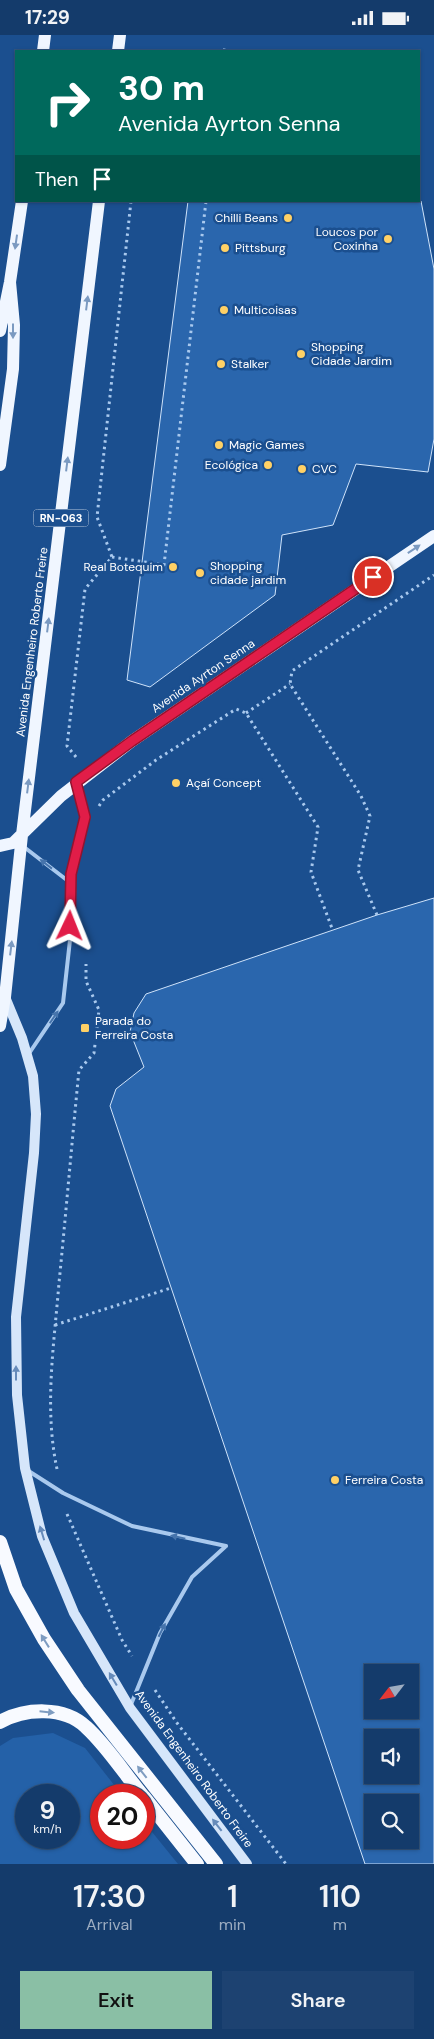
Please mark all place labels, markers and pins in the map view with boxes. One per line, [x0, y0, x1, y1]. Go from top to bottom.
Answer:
place label: Chilli Beans [215, 210, 278, 226]
marker: Chilli Beans [282, 212, 294, 224]
place label: Loucos por Coxinha [316, 224, 379, 254]
marker: Loucos por Coxinha [382, 233, 394, 245]
place label: Pittsburg [235, 240, 286, 256]
marker: Pittsburg [219, 242, 231, 254]
place label: Multicoisas [234, 302, 297, 318]
marker: Multicoisas [218, 304, 230, 316]
place label: Shopping Cidade Jardim [311, 339, 392, 369]
marker: Shopping Cidade Jardim [295, 348, 307, 360]
place label: Stalker [231, 356, 269, 372]
marker: Stalker [215, 358, 227, 370]
place label: Magic Games [229, 437, 304, 453]
marker: Magic Games [213, 439, 225, 451]
place label: Ecológica [205, 457, 258, 473]
marker: Ecológica [262, 459, 274, 471]
place label: CVC [312, 461, 337, 477]
marker: CVC [296, 463, 308, 475]
pin [352, 556, 394, 598]
place label: Shopping cidade jardim [210, 558, 286, 588]
place label: Real Botequim [84, 559, 163, 575]
marker: Real Botequim [167, 561, 179, 573]
marker: Shopping cidade jardim [194, 567, 206, 579]
place label: Açaí Concept [186, 775, 261, 791]
marker: Açaí Concept [170, 777, 182, 789]
place label: Parada do Ferreira Costa [95, 1013, 173, 1043]
marker: Parada do Ferreira Costa [79, 1022, 91, 1034]
place label: Ferreira Costa [345, 1472, 423, 1488]
marker: Ferreira Costa [329, 1474, 341, 1486]

